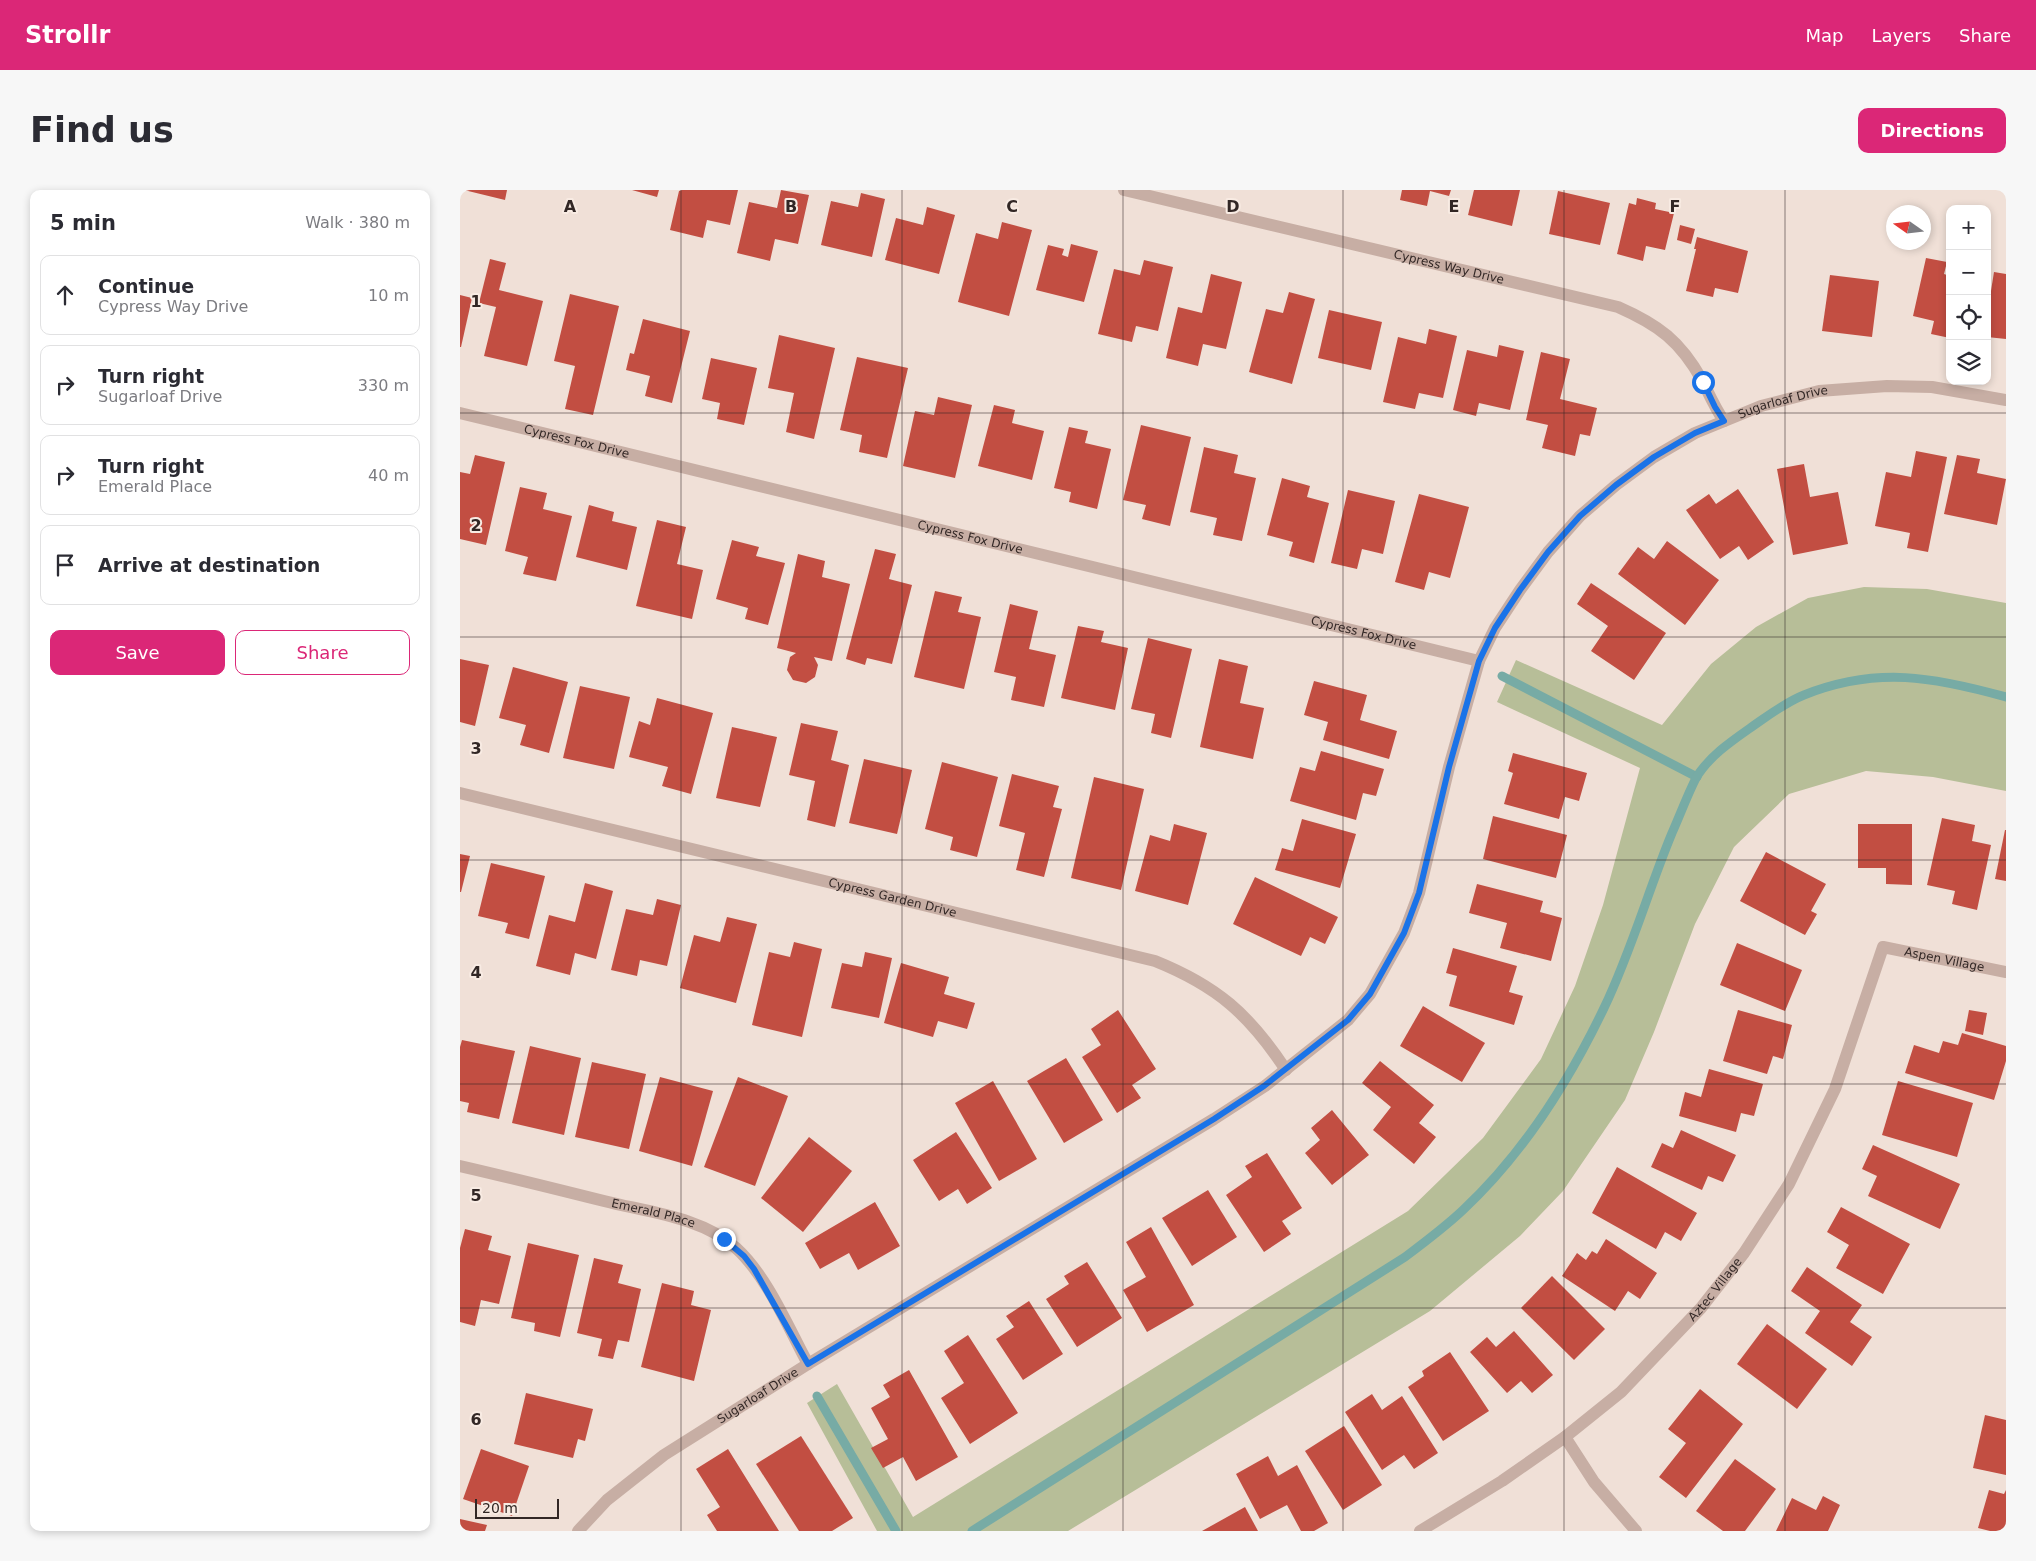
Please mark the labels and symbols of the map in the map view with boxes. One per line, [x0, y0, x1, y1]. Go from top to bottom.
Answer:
text: A [564, 197, 577, 216]
text: B [785, 197, 797, 216]
text: C [1006, 197, 1018, 216]
text: D [1226, 197, 1240, 216]
text: E [1449, 197, 1459, 216]
text: F [1670, 197, 1680, 216]
north arrow [1886, 205, 1931, 250]
street label: Cypress Way Drive [1392, 247, 1506, 287]
text: 1 [470, 292, 482, 311]
route start [1692, 371, 1715, 394]
street label: Sugarloaf Drive [1736, 383, 1828, 422]
street label: Cypress Fox Drive [522, 422, 631, 461]
text: 2 [470, 516, 482, 535]
street label: Cypress Fox Drive [916, 518, 1024, 557]
street label: Cypress Fox Drive [1310, 613, 1418, 652]
text: 3 [470, 739, 482, 758]
street label: Cypress Garden Drive [827, 875, 958, 920]
street label: Aspen Village [1903, 945, 1986, 974]
text: 4 [470, 963, 482, 982]
text: 5 [470, 1186, 482, 1205]
street label: Emerald Place [610, 1196, 697, 1230]
route end [713, 1228, 736, 1251]
street label: Aztec Village [1685, 1255, 1745, 1324]
street label: Sugarloaf Drive [715, 1365, 801, 1427]
text: 6 [470, 1410, 482, 1429]
scale bar [475, 1496, 559, 1519]

